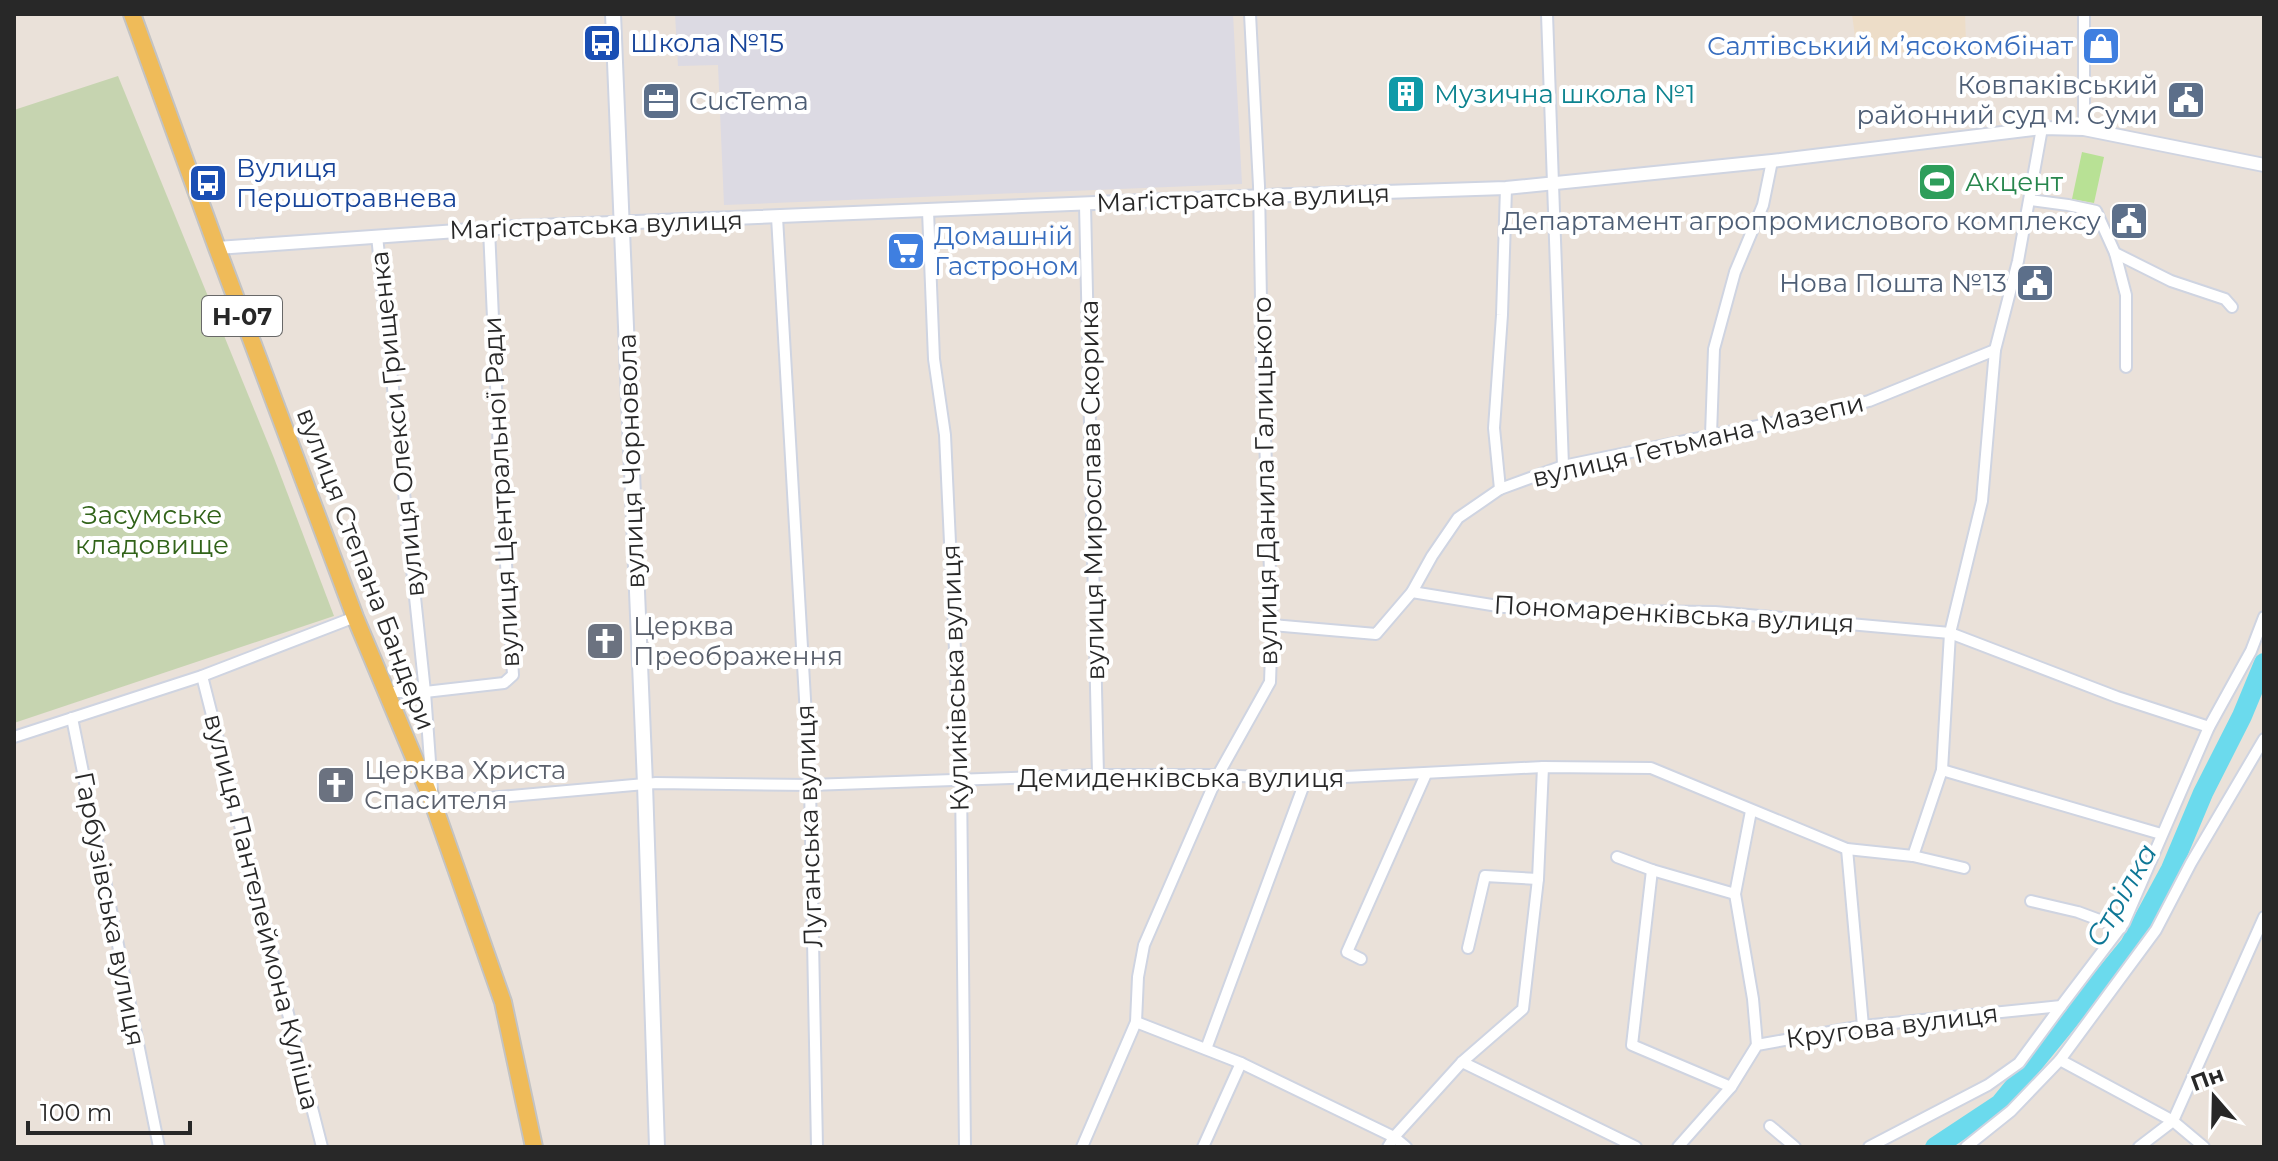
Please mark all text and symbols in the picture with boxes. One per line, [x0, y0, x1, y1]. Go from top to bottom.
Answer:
bus stop icon: Школа №15 [581, 22, 623, 64]
shop icon: Салтівський м’ясокомбінат [2080, 25, 2122, 67]
place label: Школа №15 [630, 27, 784, 59]
place label: Салтівський м’ясокомбінат [1707, 30, 2074, 62]
place label: Ковпаківський районний суд м. Суми [1856, 69, 2158, 131]
building icon: Музична школа №1 [1385, 73, 1427, 115]
place label: Музична школа №1 [1434, 78, 1695, 110]
public building icon: Ковпаківський районний суд м. Суми [2165, 79, 2207, 121]
office icon: CucTema [640, 80, 682, 122]
place label: CucTema [689, 85, 809, 117]
place label: Вулиця Першотравнева [236, 152, 457, 214]
sports icon: Акцент [1916, 161, 1958, 203]
bus stop icon: Вулиця Першотравнева [187, 162, 229, 204]
place label: Акцент [1965, 166, 2064, 198]
street label: Маґістратська вулиця [1096, 177, 1390, 219]
public building icon: Департамент агропромислового комплексу [2108, 200, 2150, 242]
street label: Маґістратська вулиця [449, 204, 743, 246]
place label: Департамент агропромислового комплексу [1502, 205, 2101, 237]
place label: Домашній Гастроном [934, 220, 1079, 282]
supermarket icon: Домашній Гастроном [885, 230, 927, 272]
street label: вулиця Олекси Грищенка [363, 249, 431, 599]
public building icon: Нова Пошта №13 [2014, 262, 2056, 304]
place label: Нова Пошта №13 [1779, 267, 2007, 299]
road number: Н-07 [202, 296, 282, 336]
street label: вулиця Данила Галицького [1246, 296, 1284, 666]
street label: вулиця Мирослава Скорика [1073, 299, 1111, 681]
street label: вулиця Центральної Ради [476, 316, 526, 668]
street label: вулиця Чорновола [611, 333, 651, 589]
street label: вулиця Гетьмана Мазепи [1529, 386, 1867, 494]
street label: вулиця Степана Бандери [290, 403, 442, 735]
park label: Засумське кладовище [75, 499, 229, 561]
street label: Куликівська вулиця [934, 544, 976, 812]
street label: Пономаренківська вулиця [1493, 589, 1855, 639]
place label: Церква Преображення [633, 610, 843, 672]
church icon: Церква Преображення [584, 620, 626, 662]
street label: Луганська вулиця [789, 704, 829, 948]
street label: вулиця Пантелеймона Куліша [197, 711, 327, 1113]
place label: Церква Христа Спасителя [364, 754, 566, 816]
street label: Демиденківська вулиця [1018, 762, 1344, 794]
church icon: Церква Христа Спасителя [315, 764, 357, 806]
street label: Гарбузівська вулиця [68, 769, 152, 1049]
water label: Стрілка [2078, 838, 2164, 952]
street label: Кругова вулиця [1784, 997, 2000, 1055]
north arrow [2174, 1057, 2254, 1137]
text: Пн [2187, 1060, 2228, 1097]
scale bar [28, 1085, 190, 1135]
text: 100 m [40, 1098, 112, 1127]

